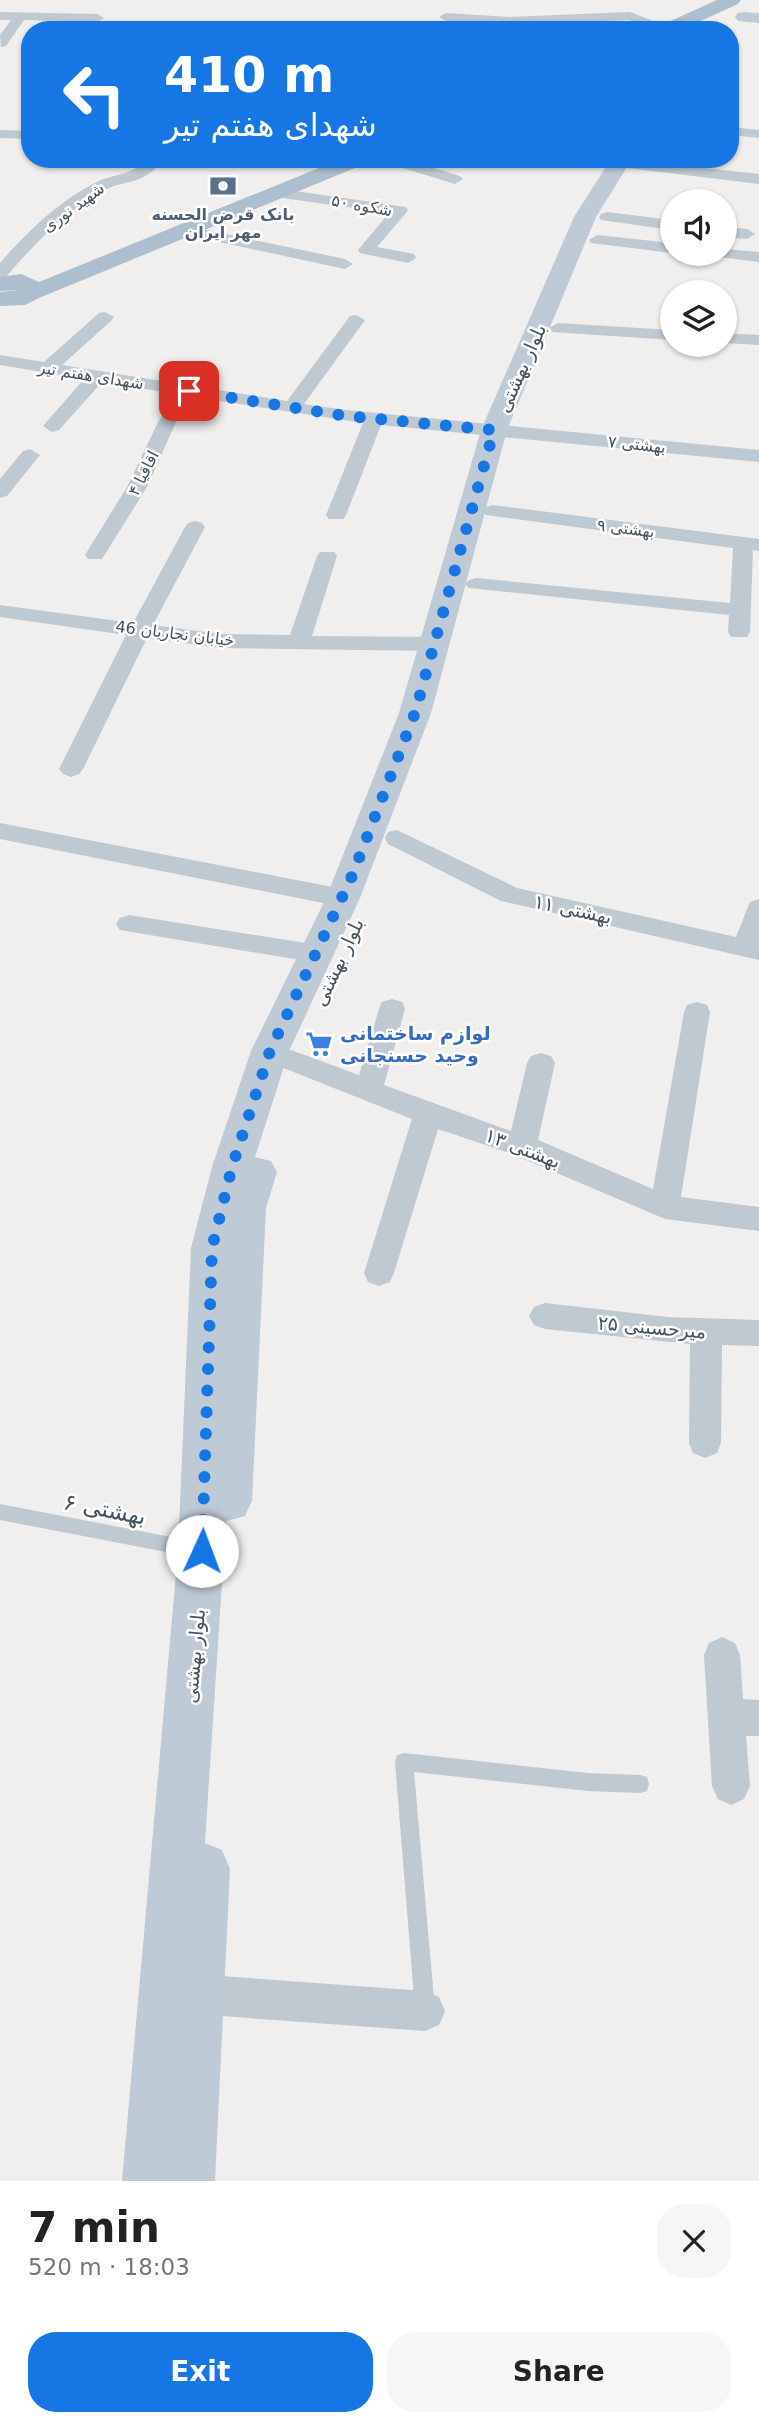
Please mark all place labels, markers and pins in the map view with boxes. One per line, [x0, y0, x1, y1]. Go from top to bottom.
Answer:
bank icon: بانک قرض الحسنه مهر ایران [208, 171, 238, 201]
place label: بانک قرض الحسنه مهر ایران [151, 205, 295, 242]
pin [159, 361, 219, 421]
place label: لوازم ساختمانی وحید حسنجانی [340, 1022, 491, 1067]
supermarket icon: لوازم ساختمانی وحید حسنجانی [304, 1029, 334, 1059]

